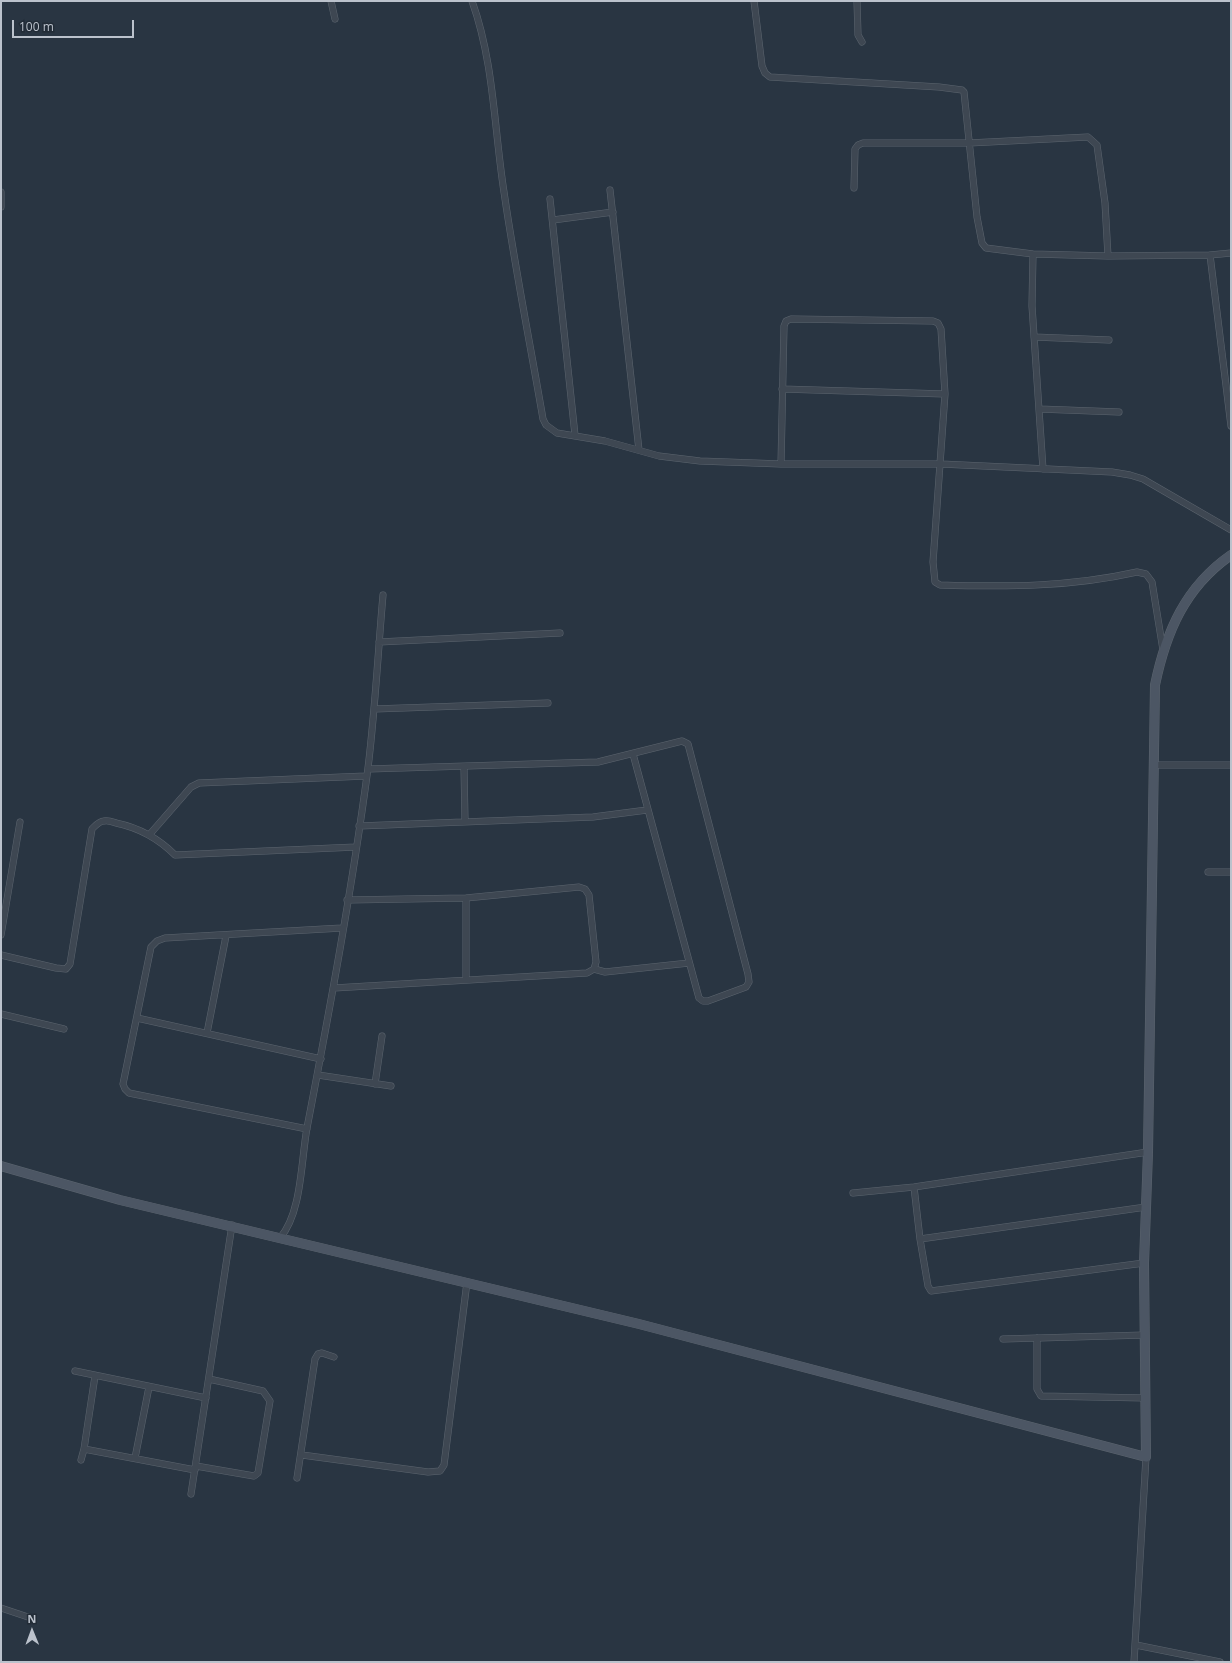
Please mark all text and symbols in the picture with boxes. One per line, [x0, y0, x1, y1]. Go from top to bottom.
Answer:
scale bar [14, 12, 136, 38]
text: 100 m [19, 18, 54, 35]
north arrow [12, 1611, 52, 1651]
text: N [27, 1611, 36, 1626]

